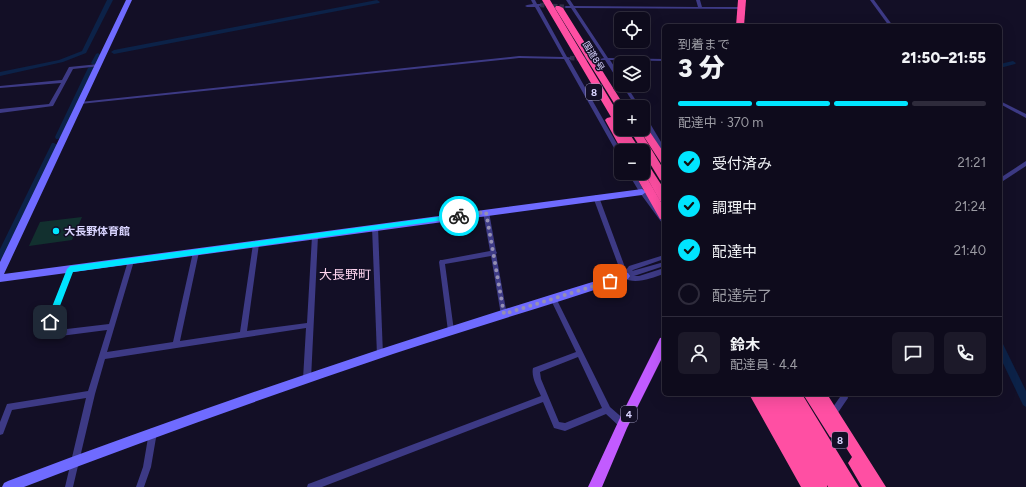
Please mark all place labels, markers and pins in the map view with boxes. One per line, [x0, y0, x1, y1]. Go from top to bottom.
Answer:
place label: 大長野体育館 [64, 225, 130, 238]
marker: 大長野体育館 [51, 226, 61, 236]
pin [593, 264, 627, 298]
pin [33, 305, 67, 339]

